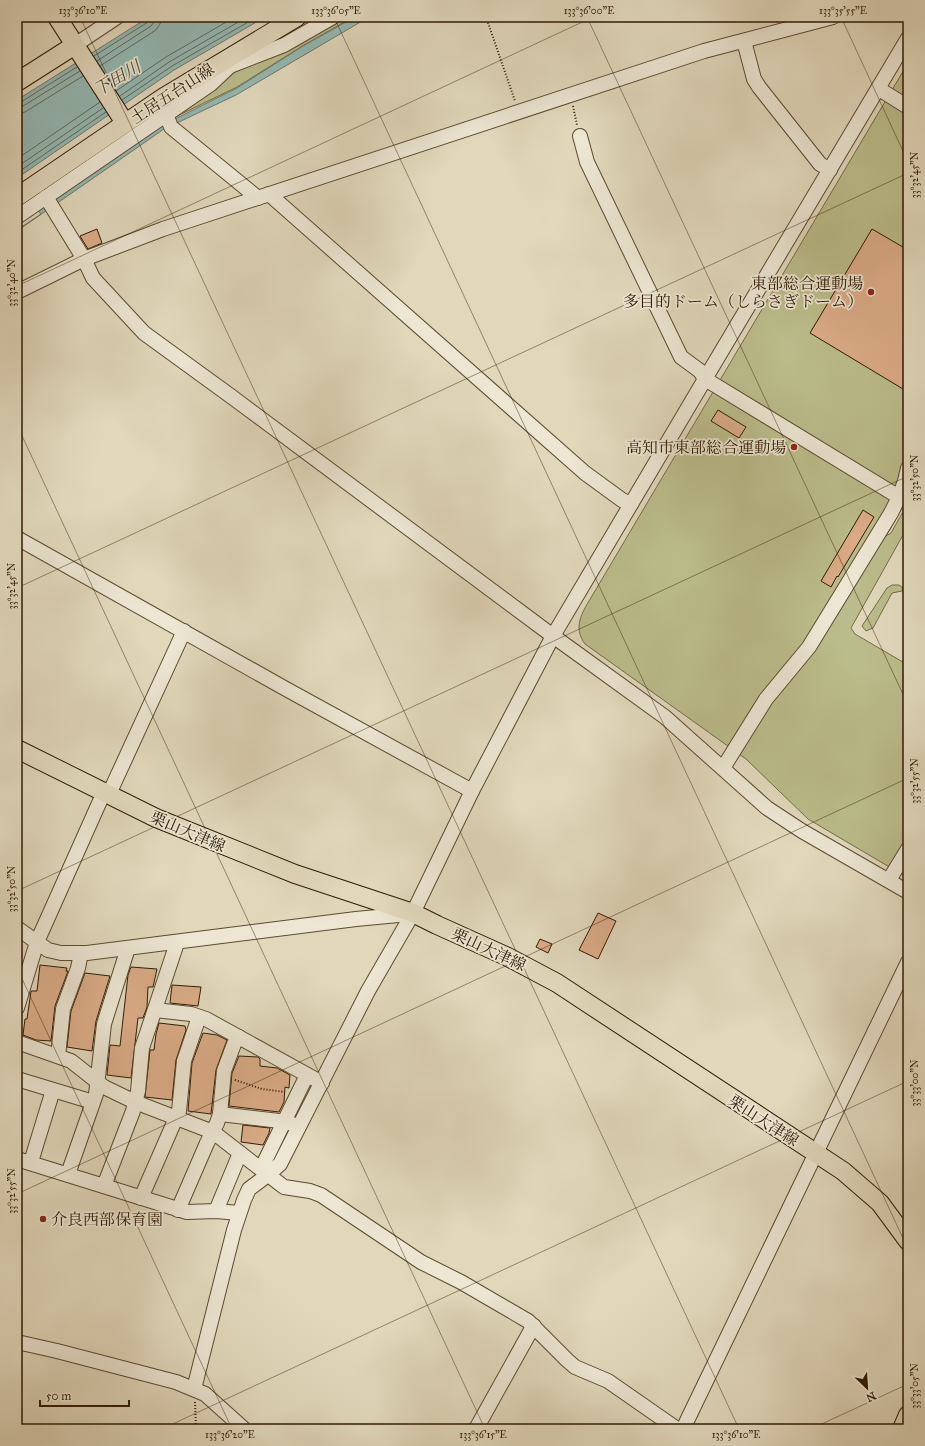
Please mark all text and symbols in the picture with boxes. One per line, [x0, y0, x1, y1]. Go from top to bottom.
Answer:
text: 133°36'10"E [59, 5, 107, 17]
text: 133°36'05"E [311, 5, 361, 17]
text: 133°36'00"E [564, 5, 614, 17]
text: 133°35'55"E [819, 5, 867, 17]
water label: 下田川 [90, 55, 146, 101]
street label: 土居五台山線 [127, 59, 218, 128]
text: 33°32'45"N [909, 151, 921, 198]
text: 33°32'40"N [6, 259, 18, 307]
place label: 東部総合運動場 多目的ドーム（しらさぎドーム） [623, 274, 863, 311]
marker: 東部総合運動場 多目的ドーム（しらさぎドーム） [866, 287, 876, 297]
place label: 高知市東部総合運動場 [626, 438, 786, 457]
marker: 高知市東部総合運動場 [789, 442, 799, 452]
text: 33°32'50"N [909, 454, 921, 501]
text: 33°32'45"N [6, 562, 18, 609]
text: 33°32'55"N [909, 758, 921, 804]
street label: 栗山大津線 [147, 807, 228, 856]
text: 33°32'50"N [6, 865, 18, 912]
street label: 栗山大津線 [449, 924, 529, 975]
text: 33°33'00"N [909, 1059, 921, 1106]
street label: 栗山大津線 [725, 1091, 802, 1150]
text: 33°32'55"N [6, 1168, 18, 1214]
place label: 介良西部保育園 [51, 1210, 163, 1229]
marker: 介良西部保育園 [38, 1214, 48, 1224]
text: 33°33'05"N [909, 1363, 921, 1409]
north arrow [847, 1368, 887, 1408]
scale bar [40, 1382, 129, 1408]
text: 50 m [46, 1389, 71, 1403]
text: N [863, 1389, 878, 1405]
text: 133°36'20"E [205, 1429, 255, 1441]
text: 133°36'15"E [459, 1429, 507, 1441]
text: 133°36'10"E [712, 1429, 760, 1441]

